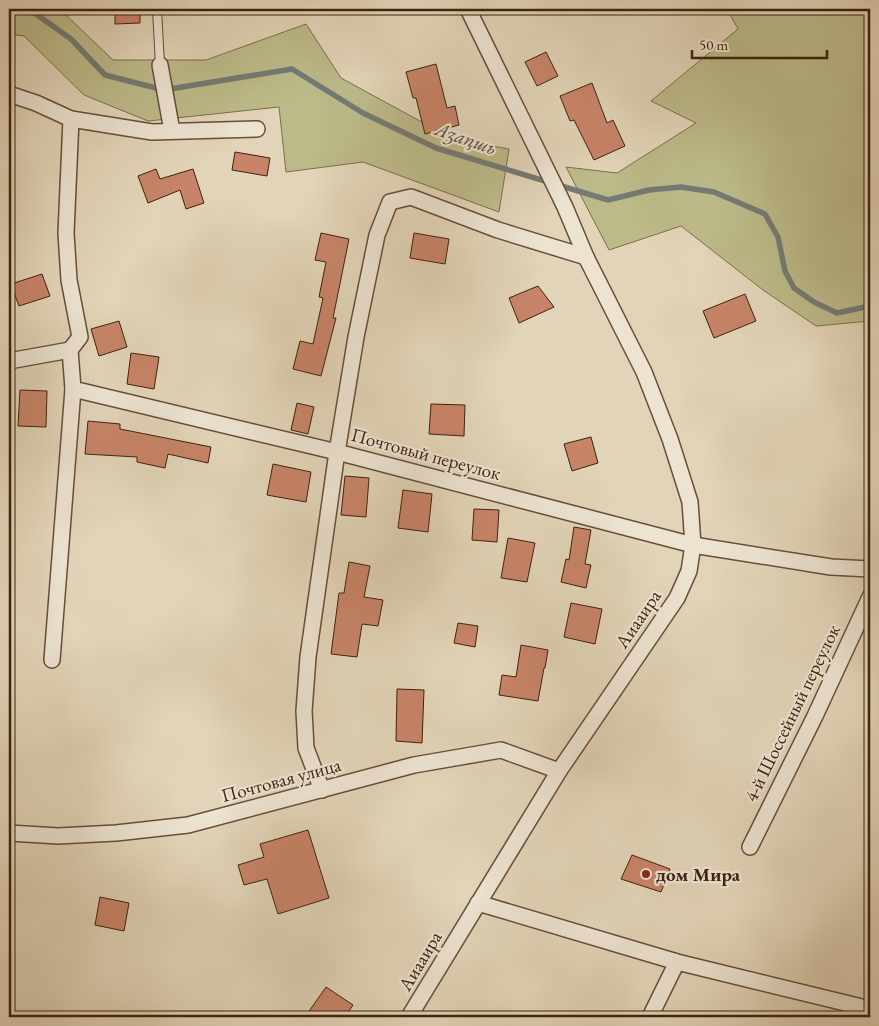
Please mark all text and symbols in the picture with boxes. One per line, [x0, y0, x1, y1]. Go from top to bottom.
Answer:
scale bar [692, 28, 826, 60]
text: 50 m [699, 35, 728, 54]
water label: Аӡаԥшь [430, 115, 500, 161]
street label: Почтовый переулок [348, 422, 504, 486]
street label: Аиааира [609, 585, 667, 654]
street label: 4-й Шоссейный переулок [738, 620, 846, 806]
street label: Почтовая улица [218, 752, 344, 808]
place label: дом Мира [656, 862, 741, 887]
marker: дом Мира [640, 868, 652, 880]
street label: Аиааира [392, 926, 448, 996]

